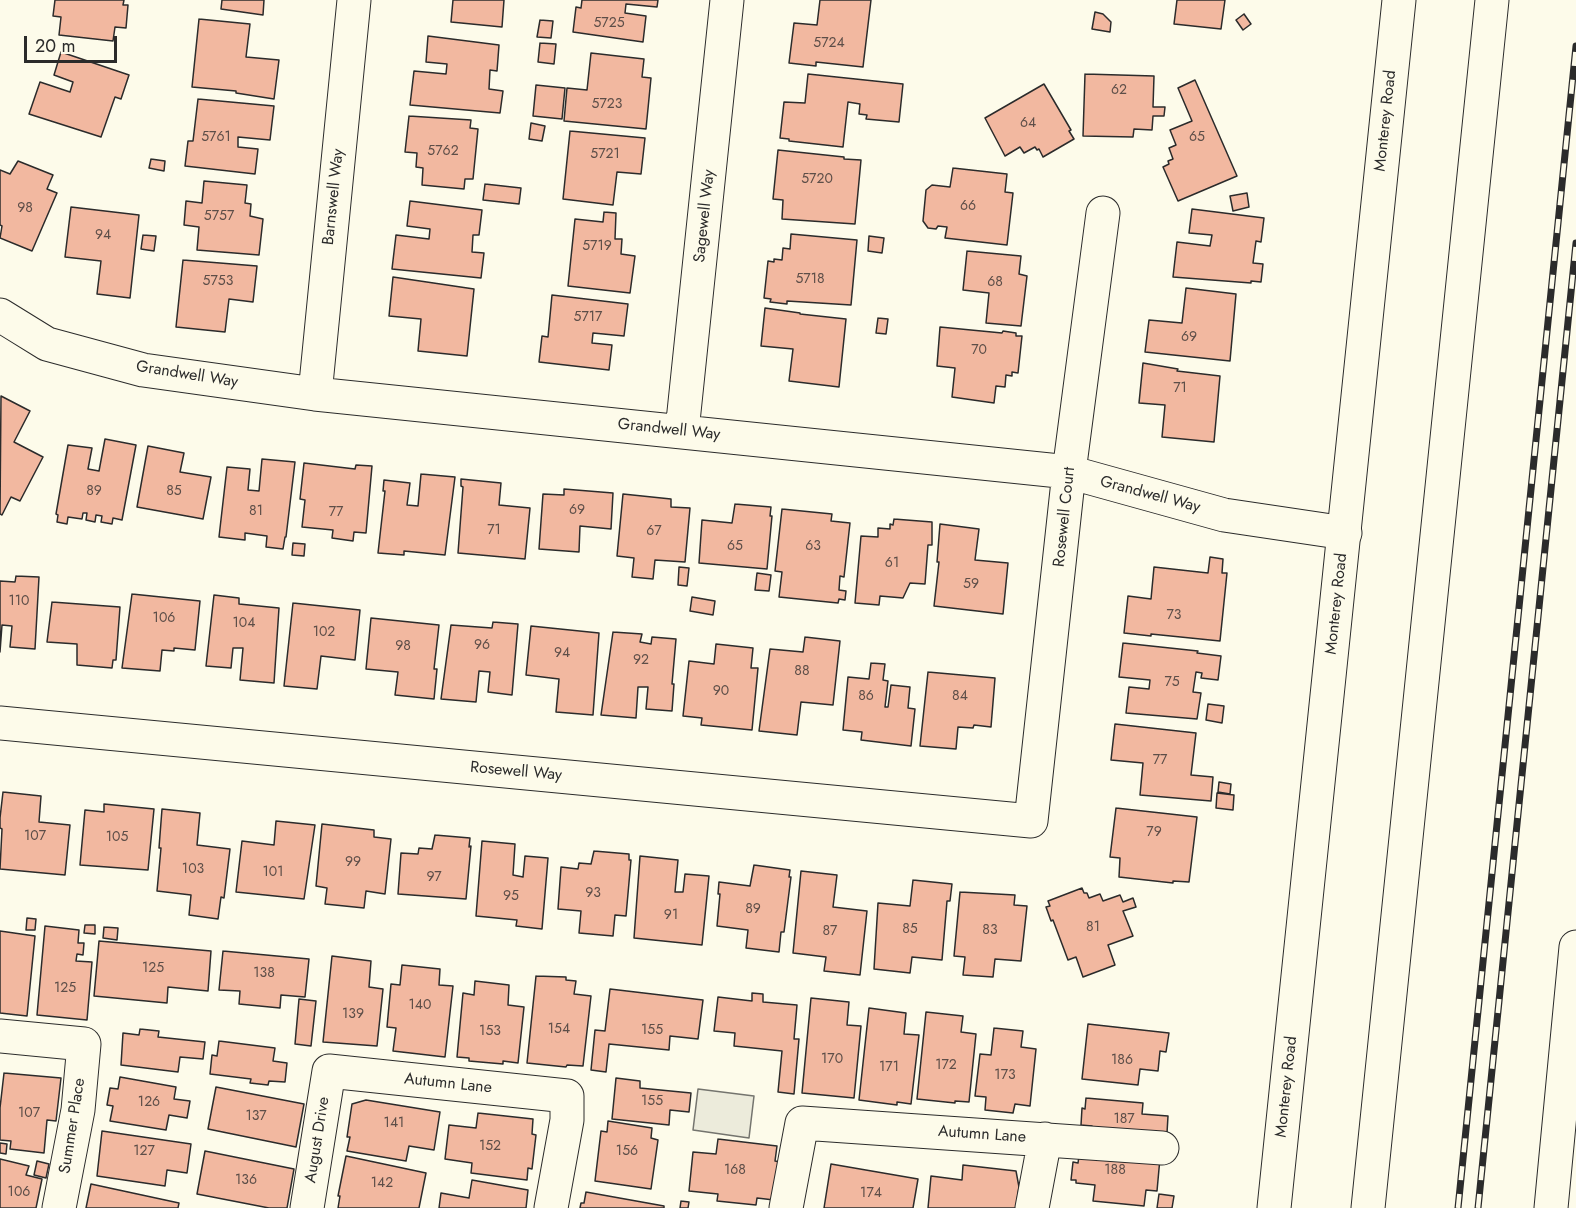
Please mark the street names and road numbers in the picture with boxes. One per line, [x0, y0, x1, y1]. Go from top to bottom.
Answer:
street label: Monterey Road [1371, 69, 1401, 173]
street label: Barnswell Way [319, 148, 349, 246]
street label: Sagewell Way [691, 168, 719, 264]
street label: Grandwell Way [135, 357, 239, 393]
street label: Grandwell Way [617, 415, 721, 445]
street label: Rosewell Court [1050, 466, 1080, 568]
street label: Grandwell Way [1098, 472, 1202, 518]
street label: Monterey Road [1322, 552, 1352, 656]
street label: Rosewell Way [469, 758, 563, 786]
street label: Monterey Road [1272, 1035, 1302, 1139]
street label: Autumn Lane [403, 1070, 493, 1098]
street label: Summer Place [56, 1077, 90, 1175]
street label: August Drive [302, 1096, 334, 1184]
street label: Autumn Lane [937, 1122, 1027, 1148]

